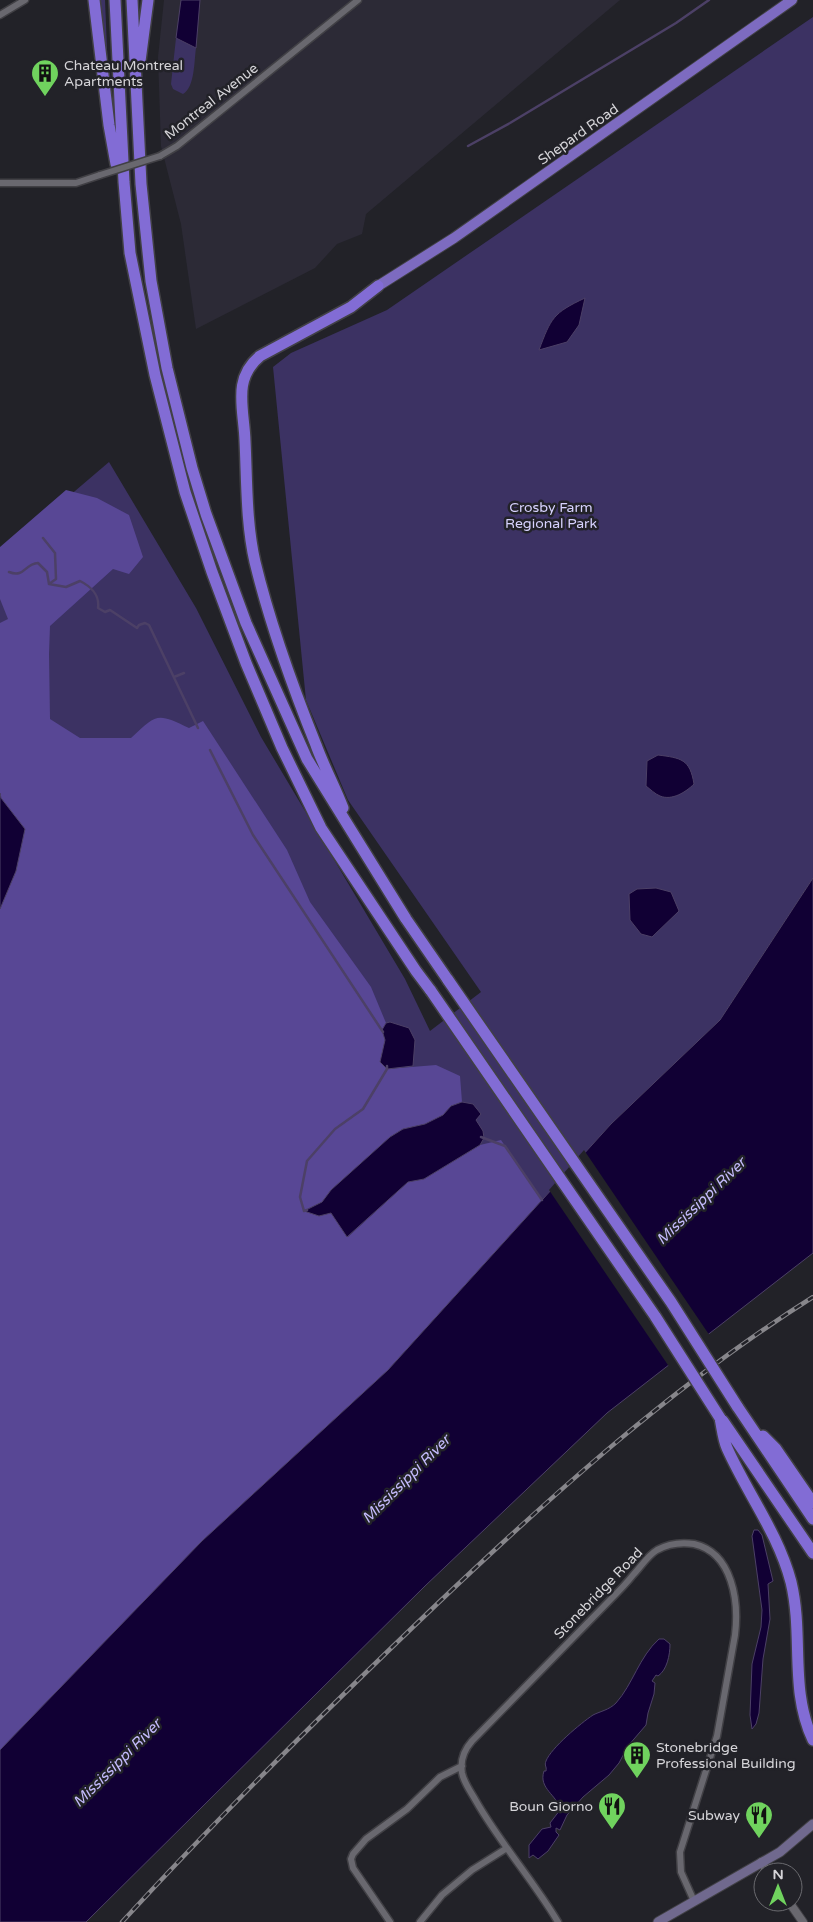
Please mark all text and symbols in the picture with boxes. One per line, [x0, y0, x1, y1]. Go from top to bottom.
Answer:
place label: Chateau Montreal Apartments [64, 57, 183, 90]
building icon: Chateau Montreal Apartments [30, 58, 60, 97]
street label: Montreal Avenue [161, 60, 261, 143]
street label: Shepard Road [535, 100, 622, 168]
park label: Crosby Farm Regional Park [505, 499, 597, 532]
water label: Mississippi River [653, 1152, 751, 1248]
water label: Mississippi River [358, 1430, 455, 1527]
street label: Stonebridge Road [550, 1544, 646, 1643]
water label: Mississippi River [69, 1714, 166, 1811]
place label: Stonebridge Professional Building [656, 1739, 796, 1772]
building icon: Stonebridge Professional Building [622, 1740, 652, 1779]
restaurant icon: Boun Giorno [597, 1791, 627, 1830]
place label: Boun Giorno [509, 1798, 593, 1815]
restaurant icon: Subway [744, 1800, 774, 1839]
place label: Subway [688, 1807, 740, 1824]
north arrow [753, 1862, 803, 1912]
text: N [772, 1866, 784, 1883]

